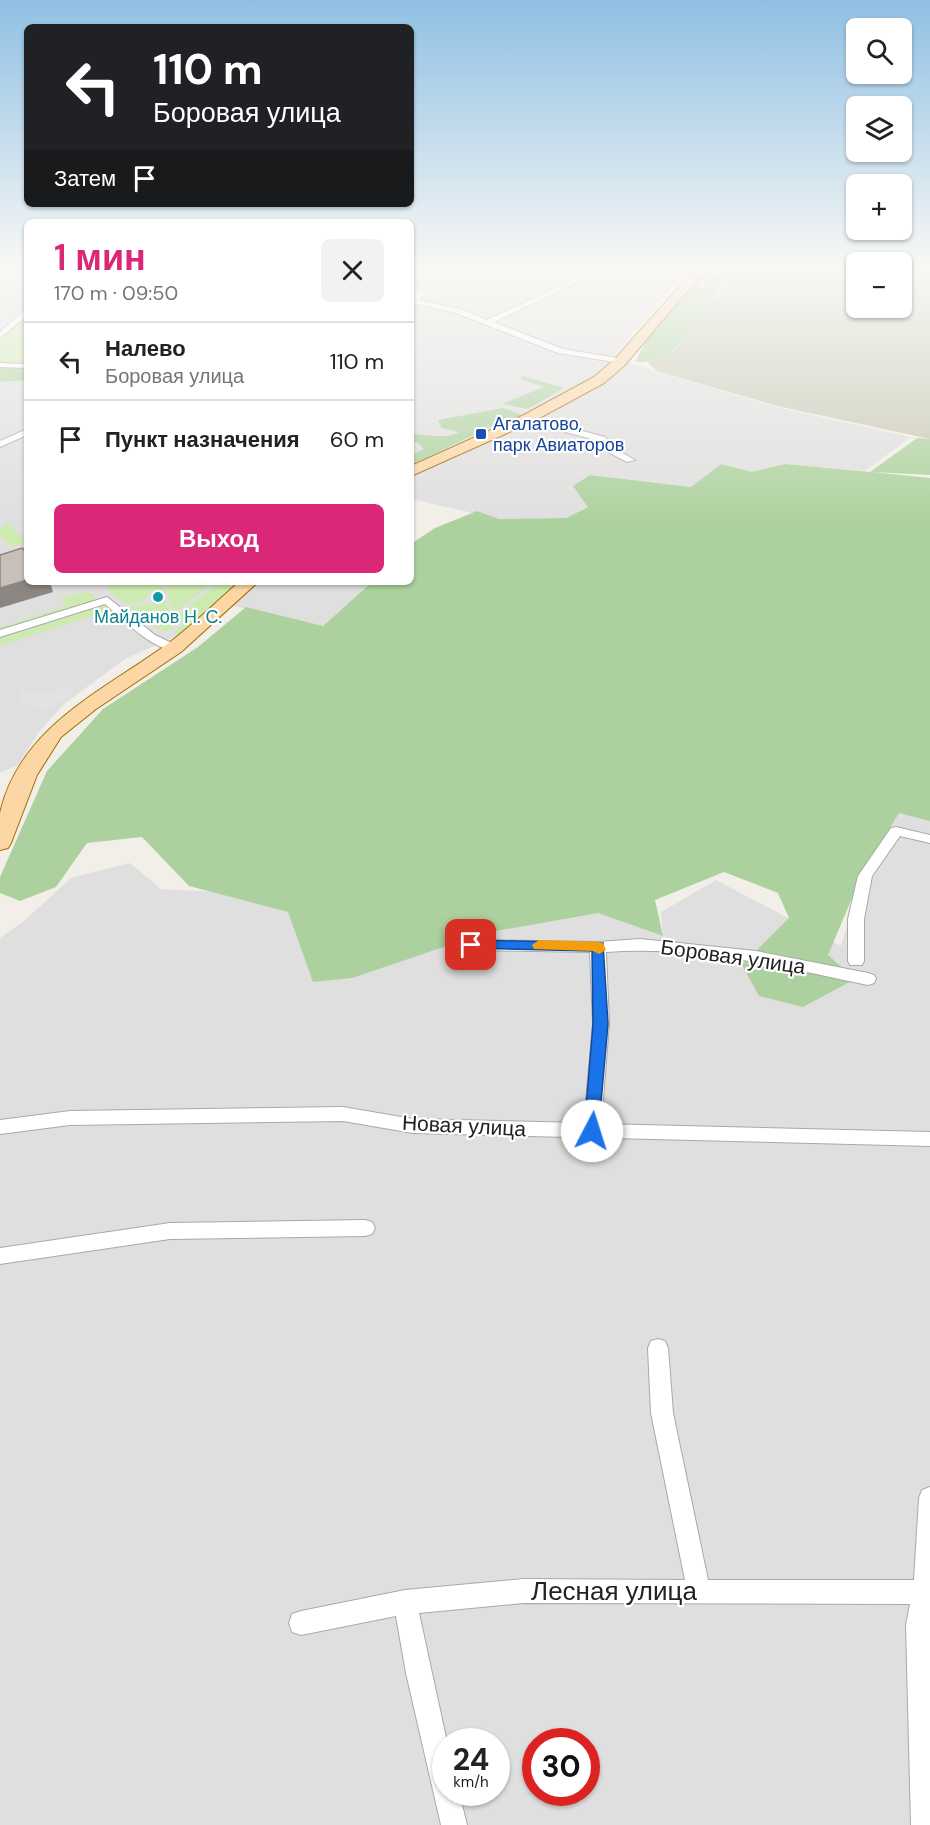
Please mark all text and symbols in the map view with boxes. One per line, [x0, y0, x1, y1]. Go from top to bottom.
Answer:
map controls [846, 18, 912, 318]
button: search [846, 18, 912, 84]
text: 110 m [153, 42, 263, 97]
icon: left [54, 48, 132, 126]
text: Боровая улица [153, 95, 341, 130]
button: layers [846, 96, 912, 162]
icon: arrive [128, 162, 161, 195]
text: Затем [54, 164, 116, 193]
button: + [846, 174, 912, 240]
text: 1 мин [54, 234, 146, 281]
button: close [321, 239, 384, 302]
button: − [846, 252, 912, 318]
text: 170 m · 09:50 [54, 280, 178, 306]
text: Налево [105, 334, 186, 363]
icon: left [54, 345, 87, 378]
text: 110 m [330, 347, 384, 376]
text: Боровая улица [105, 363, 244, 389]
place label: Агалатово, парк Авиаторов [493, 412, 624, 457]
icon: arrive [54, 423, 87, 456]
text: Пункт назначения [105, 425, 300, 454]
text: 60 m [330, 425, 384, 454]
marker: Агалатово, парк Авиаторов [474, 427, 488, 441]
button: Выход [54, 504, 384, 573]
marker: Майданов Н. С. [151, 590, 165, 604]
place label: Майданов Н. С. [94, 605, 222, 629]
pin [445, 919, 496, 970]
icon: arrive [454, 928, 487, 961]
street label: Боровая улица [659, 933, 808, 981]
position arrow [560, 1099, 624, 1163]
street label: Новая улица [401, 1109, 527, 1143]
street label: Лесная улица [531, 1574, 697, 1608]
speed limit sign: 30 [522, 1728, 600, 1806]
text: 24 [453, 1740, 489, 1779]
text: km/h [453, 1772, 489, 1792]

